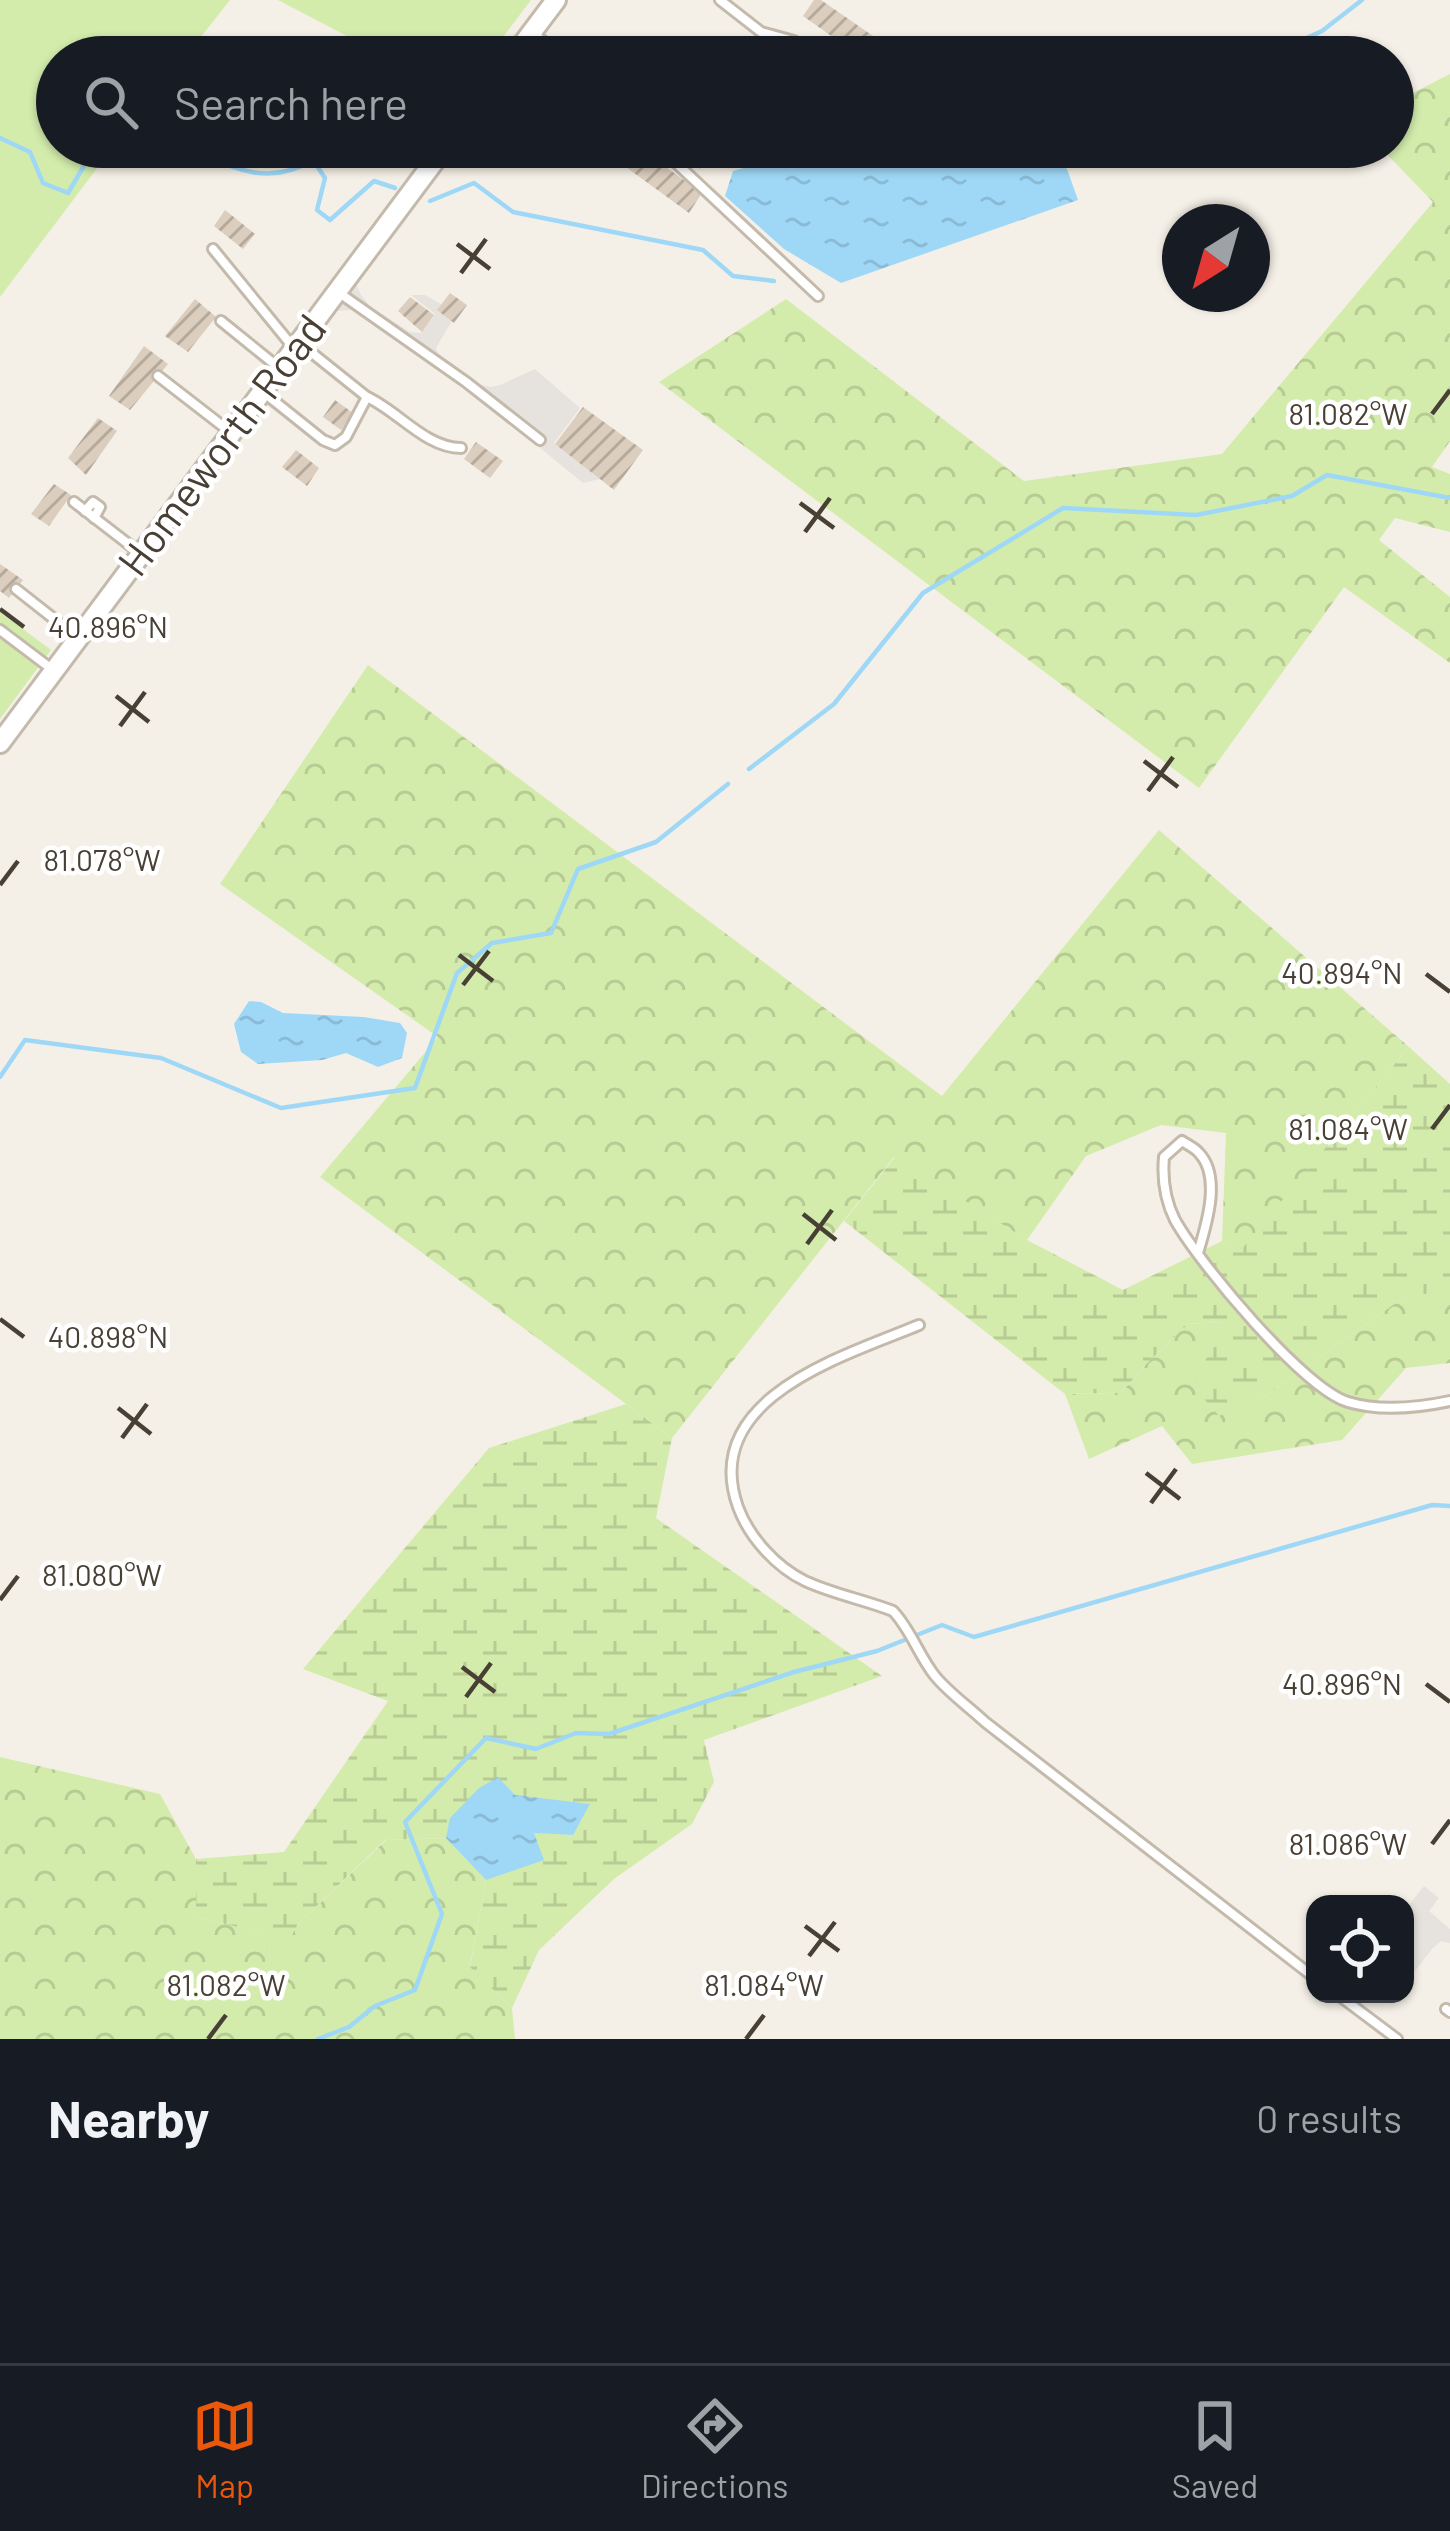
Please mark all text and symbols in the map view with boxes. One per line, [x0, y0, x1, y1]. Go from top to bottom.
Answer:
search box [36, 36, 1414, 168]
icon: search [78, 69, 144, 135]
text: Search here [174, 75, 408, 129]
north arrow [1162, 204, 1270, 312]
street label: Homeworth Road [106, 303, 335, 584]
text: 81.082°W [1288, 395, 1408, 431]
text: 40.896°N [48, 608, 168, 644]
text: 81.078°W [43, 841, 161, 877]
text: 40.894°N [1281, 954, 1403, 990]
text: 81.084°W [1288, 1110, 1408, 1146]
text: 40.898°N [48, 1318, 168, 1354]
text: 81.080°W [42, 1556, 162, 1592]
text: 40.896°N [1282, 1665, 1402, 1701]
text: 81.086°W [1289, 1825, 1407, 1861]
map controls [1306, 1895, 1414, 2003]
button: locate [1306, 1895, 1414, 2003]
text: 81.082°W [166, 1966, 286, 2002]
text: 81.084°W [704, 1966, 824, 2002]
text: Nearby [48, 2087, 209, 2148]
text: 0 results [1256, 2094, 1402, 2141]
tab: Map [192, 2393, 258, 2505]
tab: Directions [641, 2393, 788, 2505]
tab: Saved [1172, 2393, 1258, 2505]

